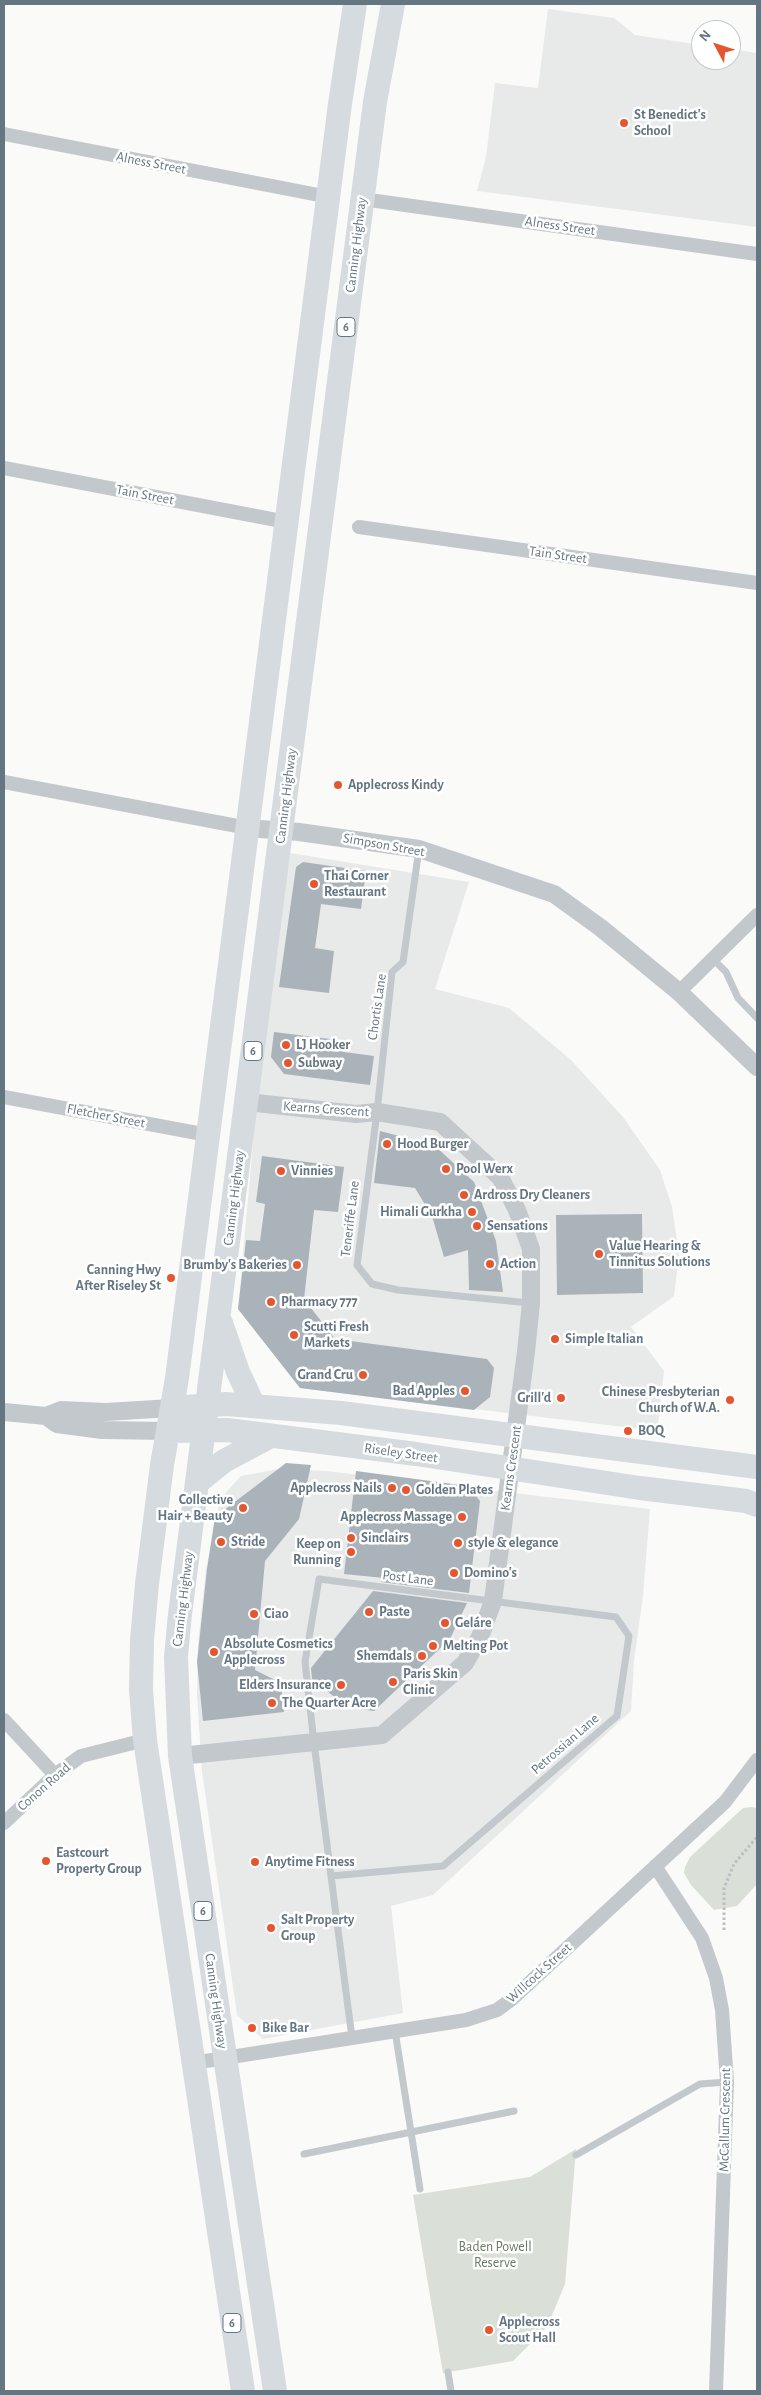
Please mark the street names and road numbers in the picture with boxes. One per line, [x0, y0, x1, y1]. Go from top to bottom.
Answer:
street label: Alness Street [115, 148, 187, 178]
street label: Canning Highway [342, 196, 370, 294]
street label: Alness Street [524, 213, 596, 239]
road number: 6 [337, 318, 355, 337]
street label: Tain Street [115, 481, 175, 509]
street label: Tain Street [528, 543, 588, 567]
street label: Canning Highway [272, 747, 300, 845]
street label: Simpson Street [342, 830, 426, 860]
street label: Chortis Lane [364, 973, 390, 1041]
road number: 6 [244, 1042, 262, 1060]
street label: Kearns Crescent [283, 1098, 369, 1120]
street label: Fletcher Street [66, 1100, 146, 1132]
street label: Canning Highway [220, 1149, 248, 1247]
street label: Teneriffe Lane [337, 1180, 363, 1258]
street label: Kearns Crescent [497, 1424, 525, 1512]
street label: Riseley Street [363, 1440, 439, 1466]
street label: Canning Highway [169, 1550, 197, 1648]
street label: Post Lane [381, 1567, 435, 1589]
street label: Petrossian Lane [528, 1710, 602, 1778]
street label: Conon Road [14, 1759, 74, 1815]
road number: 6 [194, 1902, 212, 1920]
street label: Willcock Street [503, 1939, 575, 2007]
street label: Canning Highway [201, 1952, 231, 2050]
street label: McCallum Crescent [716, 2068, 734, 2172]
road number: 6 [223, 2314, 241, 2332]

